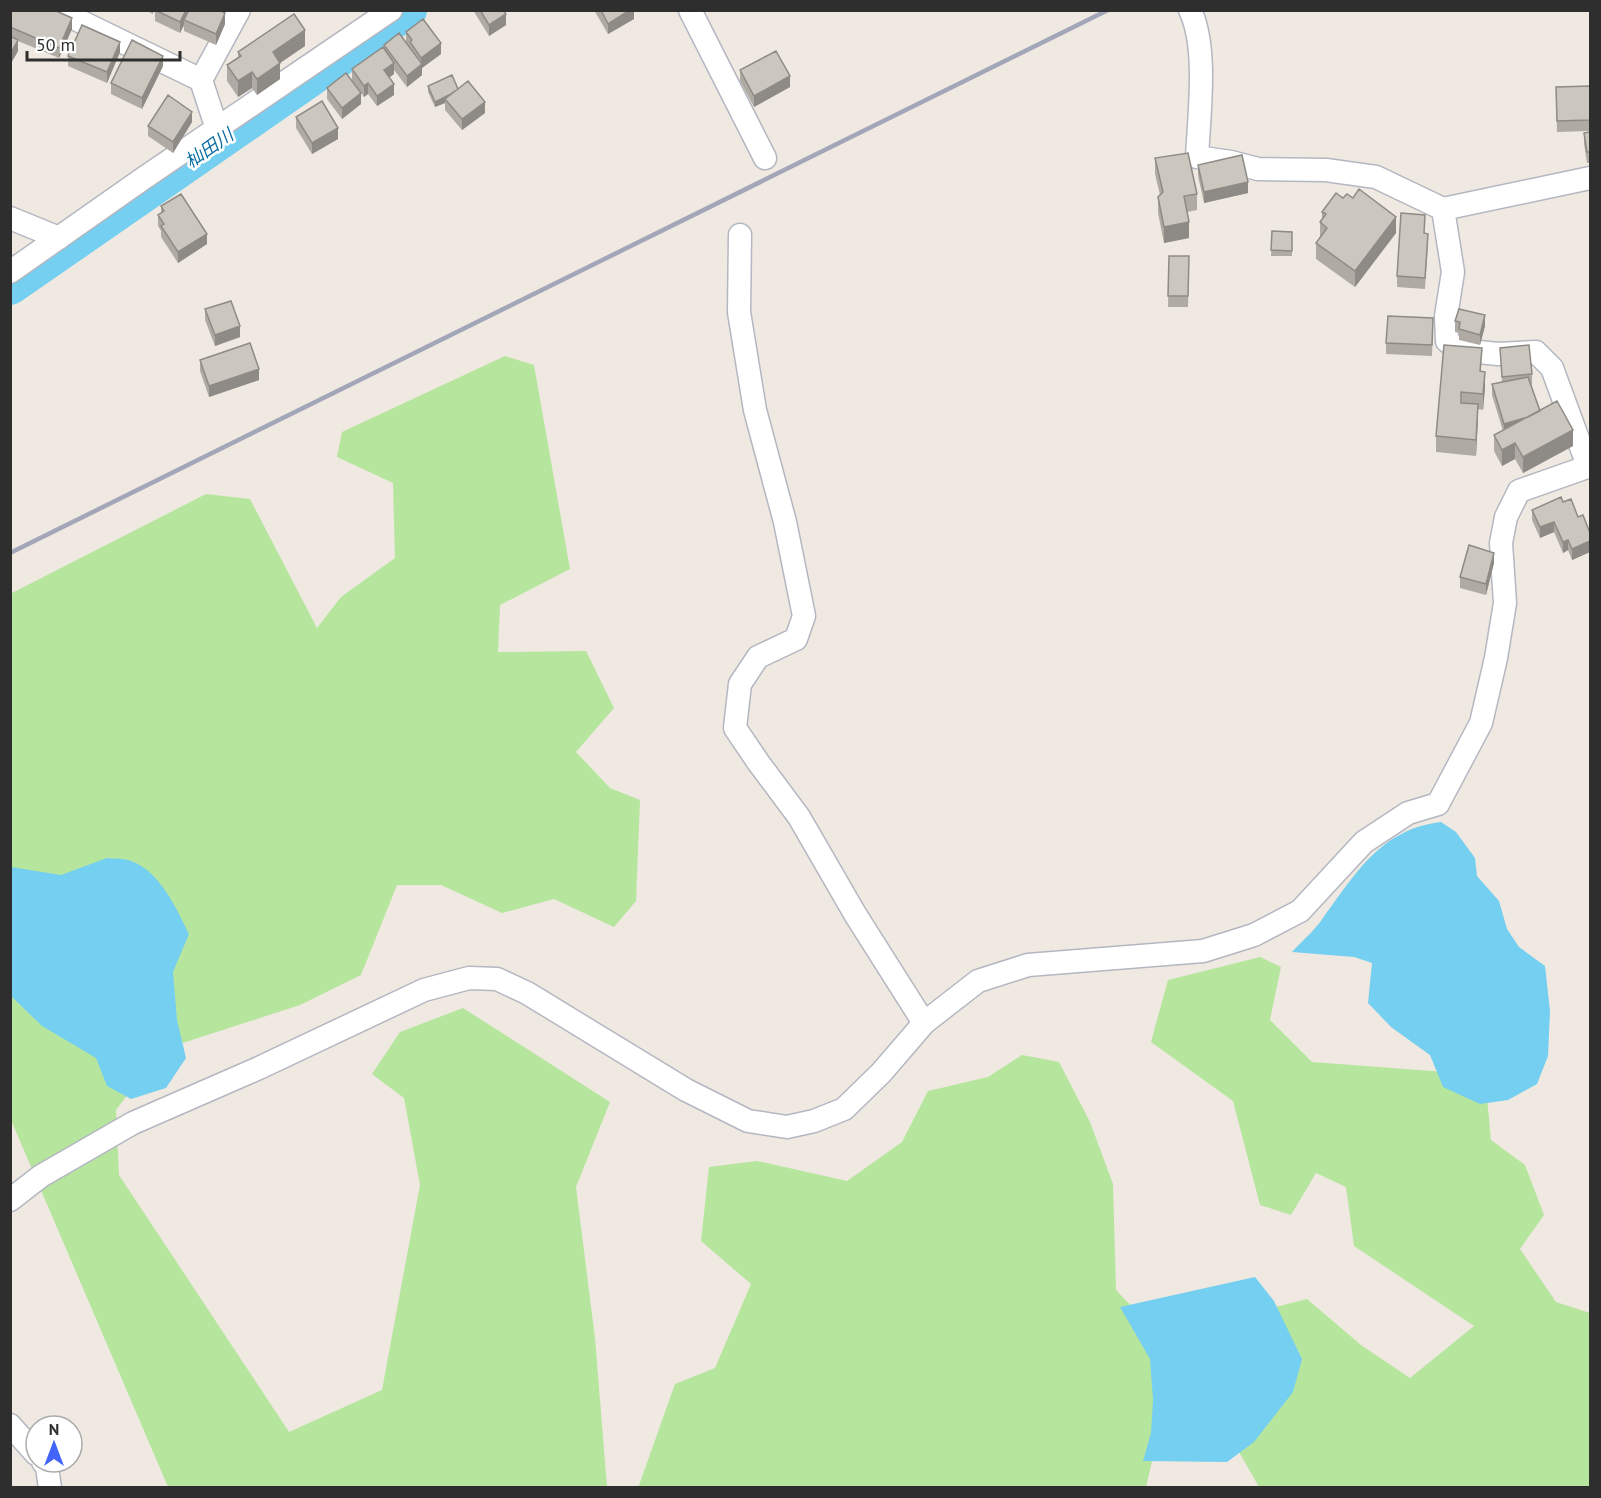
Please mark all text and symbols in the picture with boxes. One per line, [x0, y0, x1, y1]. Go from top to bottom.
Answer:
scale bar [27, 24, 180, 62]
text: 50 m [36, 33, 75, 56]
water label: 杣田川 [180, 122, 239, 173]
north arrow [24, 1414, 84, 1474]
text: N [49, 1419, 59, 1439]

